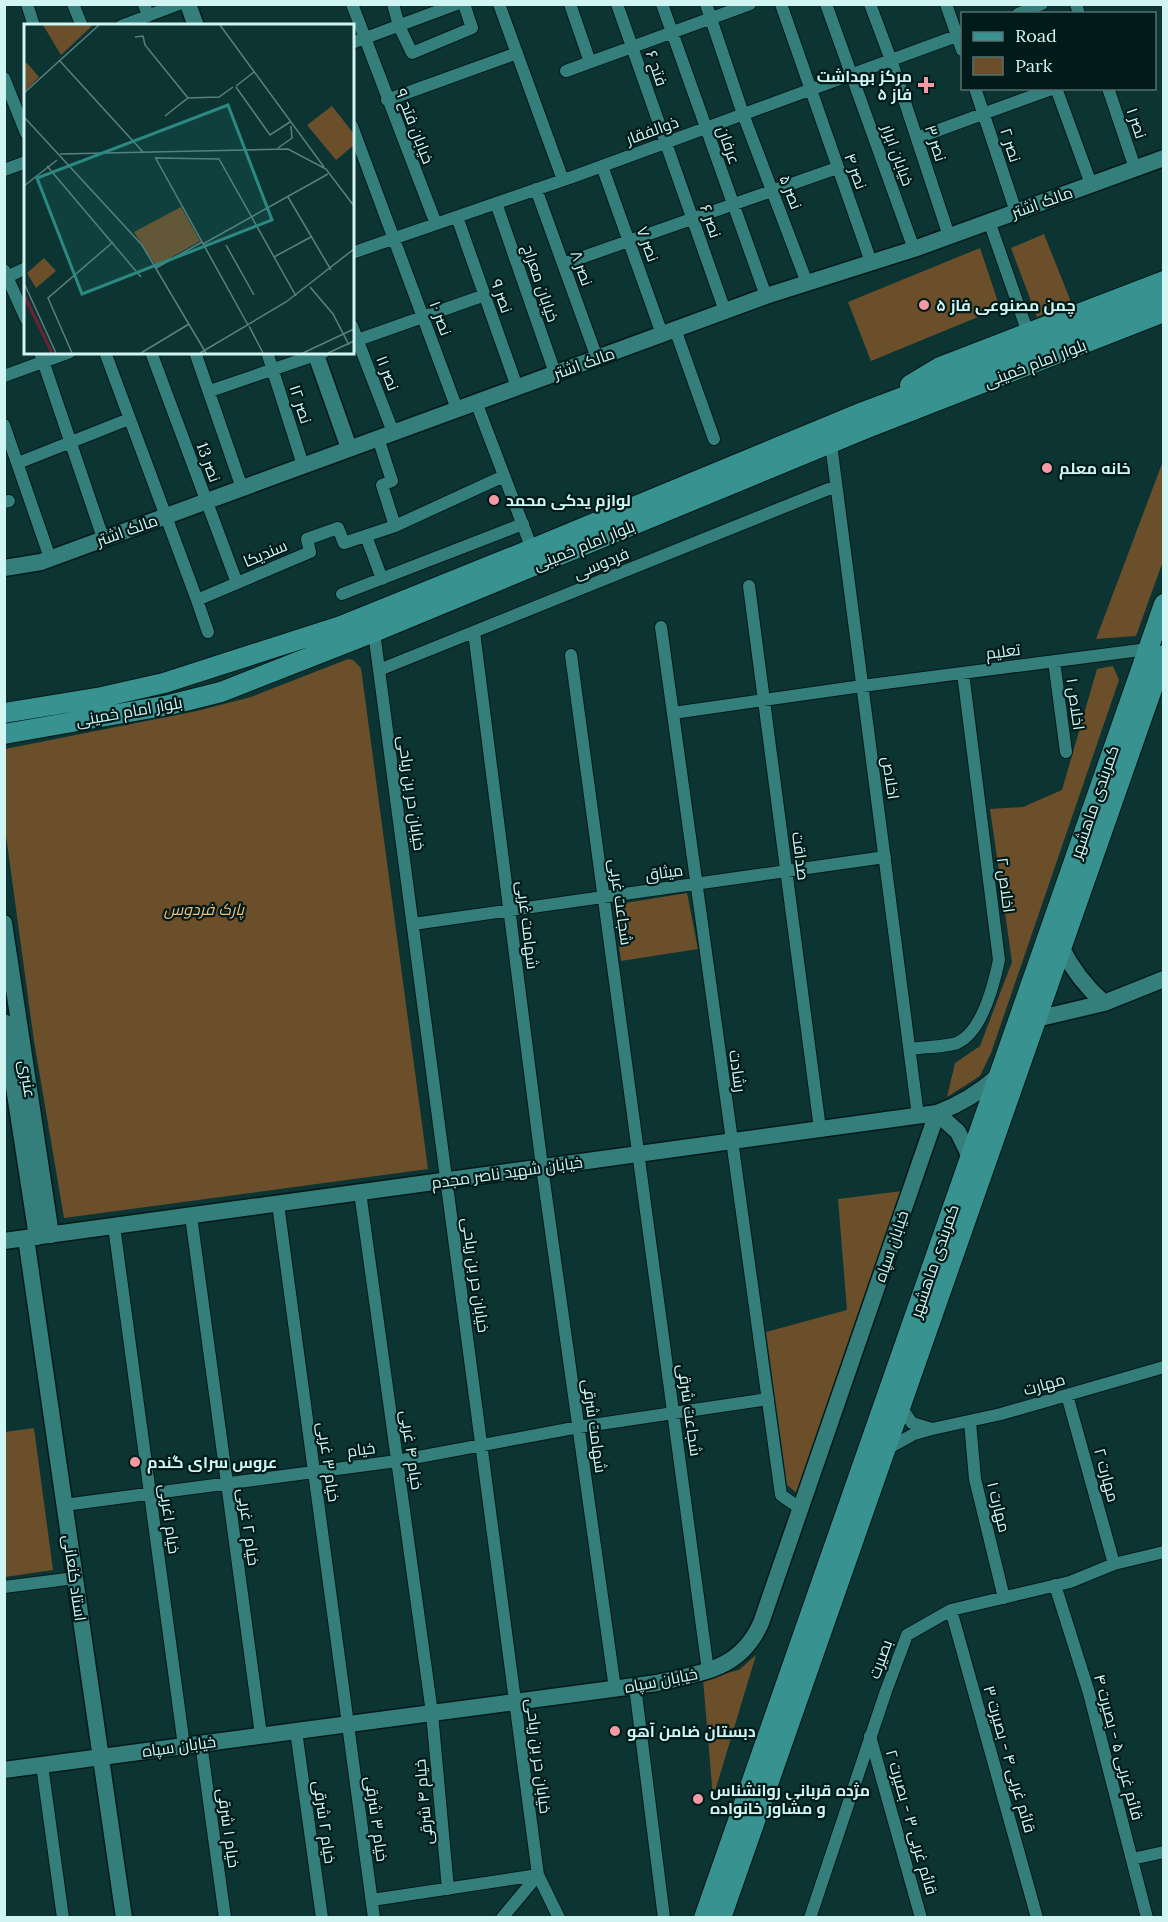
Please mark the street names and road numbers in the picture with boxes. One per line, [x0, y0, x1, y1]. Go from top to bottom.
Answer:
street label: فتح ۶ [640, 48, 672, 89]
street label: خیابان فتح ۹ [390, 85, 439, 167]
street label: نصر ۱ [1122, 105, 1152, 141]
street label: ذوالفقار [622, 111, 681, 149]
street label: خیابان ابرار [876, 121, 918, 189]
street label: نصر ۳ [921, 122, 951, 164]
street label: عرفان [712, 123, 745, 167]
street label: نصر ۲ [996, 125, 1026, 165]
street label: نصر ۴ [840, 150, 872, 192]
street label: نصر ۵ [775, 172, 807, 212]
street label: مالک اشتر [1008, 182, 1075, 223]
street label: نصر ۶ [696, 202, 726, 240]
street label: نصر ۷ [632, 223, 664, 265]
street label: خیابان معراج [516, 241, 564, 325]
street label: نصر ۸ [566, 247, 598, 289]
street label: نصر ۹ [487, 276, 517, 316]
street label: نصر ۱۰ [426, 298, 456, 338]
street label: بلوار امام خمینی [981, 334, 1090, 394]
street label: مالک اشتر [550, 343, 617, 384]
street label: نصر ۱۱ [372, 352, 404, 394]
street label: نصر ۱۲ [285, 382, 317, 426]
street label: نصر 13 [193, 439, 225, 485]
street label: مالک اشتر [93, 510, 160, 551]
street label: بلوار امام خمینی [530, 516, 639, 576]
street label: سندیکا [240, 535, 290, 571]
street label: فردوسی [570, 543, 632, 584]
street label: تعلیم [985, 639, 1022, 665]
street label: اخلاص ۱ [1061, 677, 1090, 731]
street label: بلوار امام خمینی [74, 692, 184, 732]
street label: خیابان حر بن ریاحی [393, 734, 430, 852]
street label: کمربندی ماهشهر [1065, 743, 1124, 863]
street label: اخلاص [877, 755, 904, 801]
street label: صداقت [788, 831, 814, 881]
street label: اخلاص ۲ [992, 856, 1019, 914]
street label: شجاعت غربی [604, 858, 637, 947]
street label: میثاق [644, 859, 684, 886]
street label: شهامت غربی [512, 880, 543, 970]
street label: رشادت [725, 1049, 751, 1093]
street label: عنبری [14, 1059, 41, 1100]
street label: خیابان شهید ناصر مجدم [430, 1151, 584, 1194]
street label: کمربندی ماهشهر [905, 1202, 964, 1322]
street label: خیابان سپاه [869, 1208, 913, 1285]
street label: خیابان حر بن ریاحی [457, 1216, 494, 1334]
street label: شجاعت شرقی [673, 1363, 706, 1457]
street label: مهارت [1021, 1369, 1067, 1400]
street label: شهامت شرقی [578, 1378, 611, 1474]
street label: خیام ۴ غربی [395, 1409, 427, 1491]
street label: خیام ۳ غربی [312, 1421, 344, 1503]
street label: خیام [346, 1437, 377, 1463]
street label: مهارت ۲ [1089, 1446, 1124, 1504]
street label: مهارت ۱ [982, 1480, 1015, 1535]
street label: خیام ۱غربی [153, 1483, 185, 1555]
street label: خیام ۲ غربی [232, 1487, 264, 1567]
street label: استاد کنعانی [58, 1534, 91, 1623]
street label: بصیرت [864, 1637, 896, 1681]
street label: خیابان سپاه [623, 1663, 700, 1698]
street label: قائم غربی ۵ - بصیرت ۴ [1088, 1672, 1148, 1823]
street label: قائم غربی ۴ - بصیرت ۳ [977, 1683, 1041, 1836]
street label: خیابان حر بن ریاحی [521, 1697, 556, 1815]
street label: خیابان سپاه [141, 1731, 217, 1762]
street label: قائم غربی ۳ - بصیرت ۲ [880, 1747, 942, 1897]
street label: خیام ۴ شرقی [409, 1758, 439, 1846]
street label: خیام ۳ شرقی [359, 1775, 393, 1863]
street label: خیام ۲ شرقی [307, 1779, 341, 1865]
street label: خیام ۱ شرقی [212, 1787, 244, 1869]

